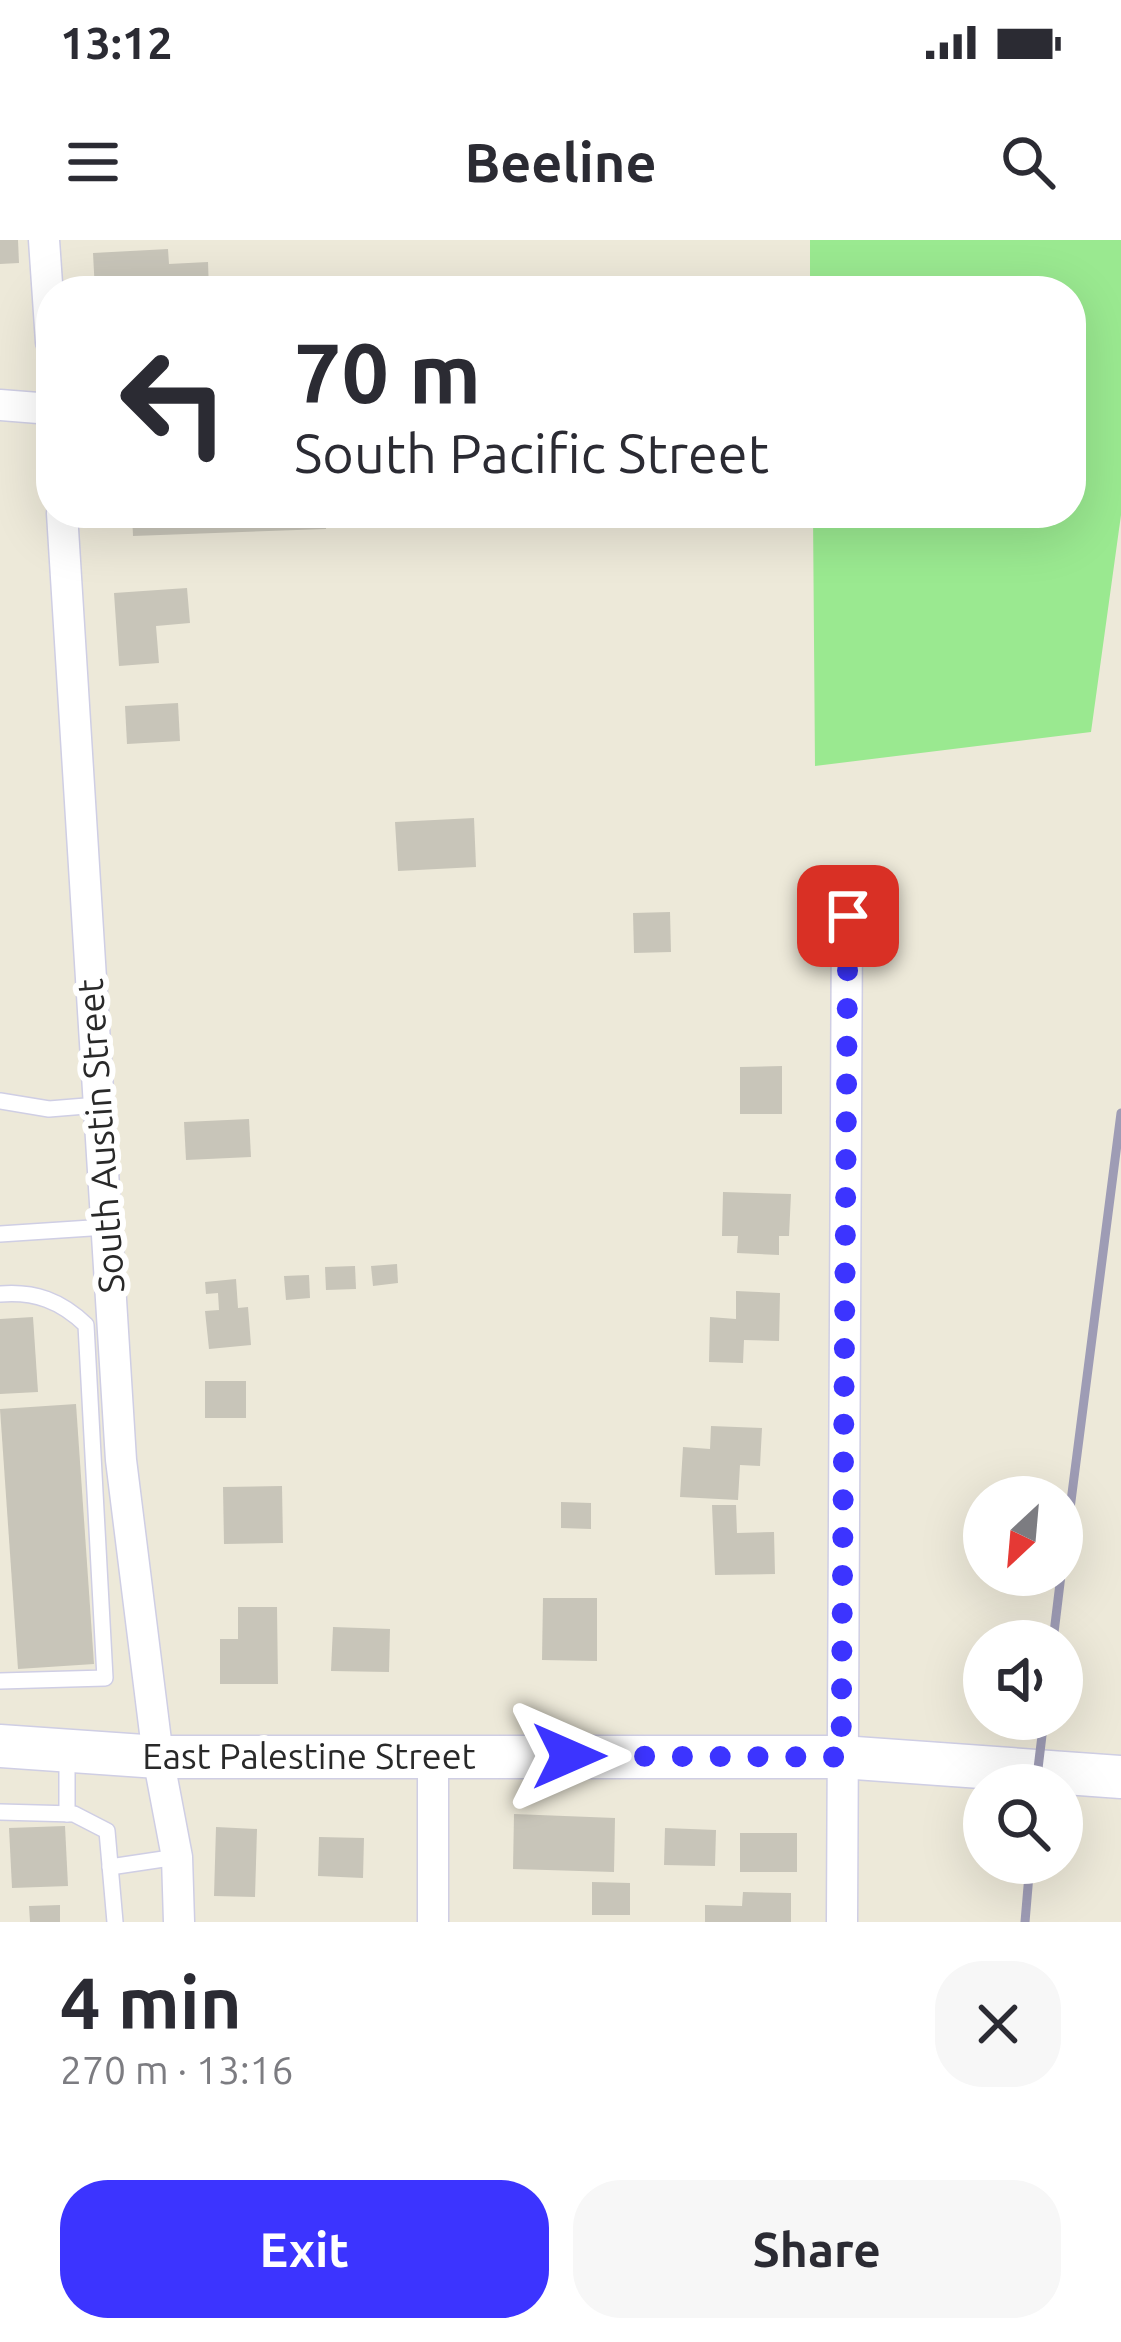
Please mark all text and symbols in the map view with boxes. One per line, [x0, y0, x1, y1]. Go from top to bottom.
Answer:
text: 13:12 [60, 17, 173, 68]
icon: menu [60, 129, 126, 195]
icon: search [995, 129, 1061, 195]
text: Beeline [464, 132, 657, 192]
icon: left [96, 324, 252, 480]
text: 70 m [294, 325, 481, 419]
text: South Pacific Street [294, 423, 769, 483]
pin [797, 865, 899, 967]
icon: arrive [815, 883, 881, 949]
street label: South Austin Street [69, 977, 131, 1295]
north arrow [963, 1476, 1083, 1596]
map controls [963, 1476, 1083, 1884]
button: sound [963, 1620, 1083, 1740]
position arrow [506, 1693, 632, 1819]
street label: East Palestine Street [142, 1735, 476, 1776]
button: search [963, 1764, 1083, 1884]
button: close [935, 1961, 1061, 2087]
text: 4 min [60, 1962, 242, 2043]
text: 270 m · 13:16 [60, 2048, 294, 2091]
button: Exit [60, 2180, 549, 2318]
button: Share [573, 2180, 1061, 2318]

